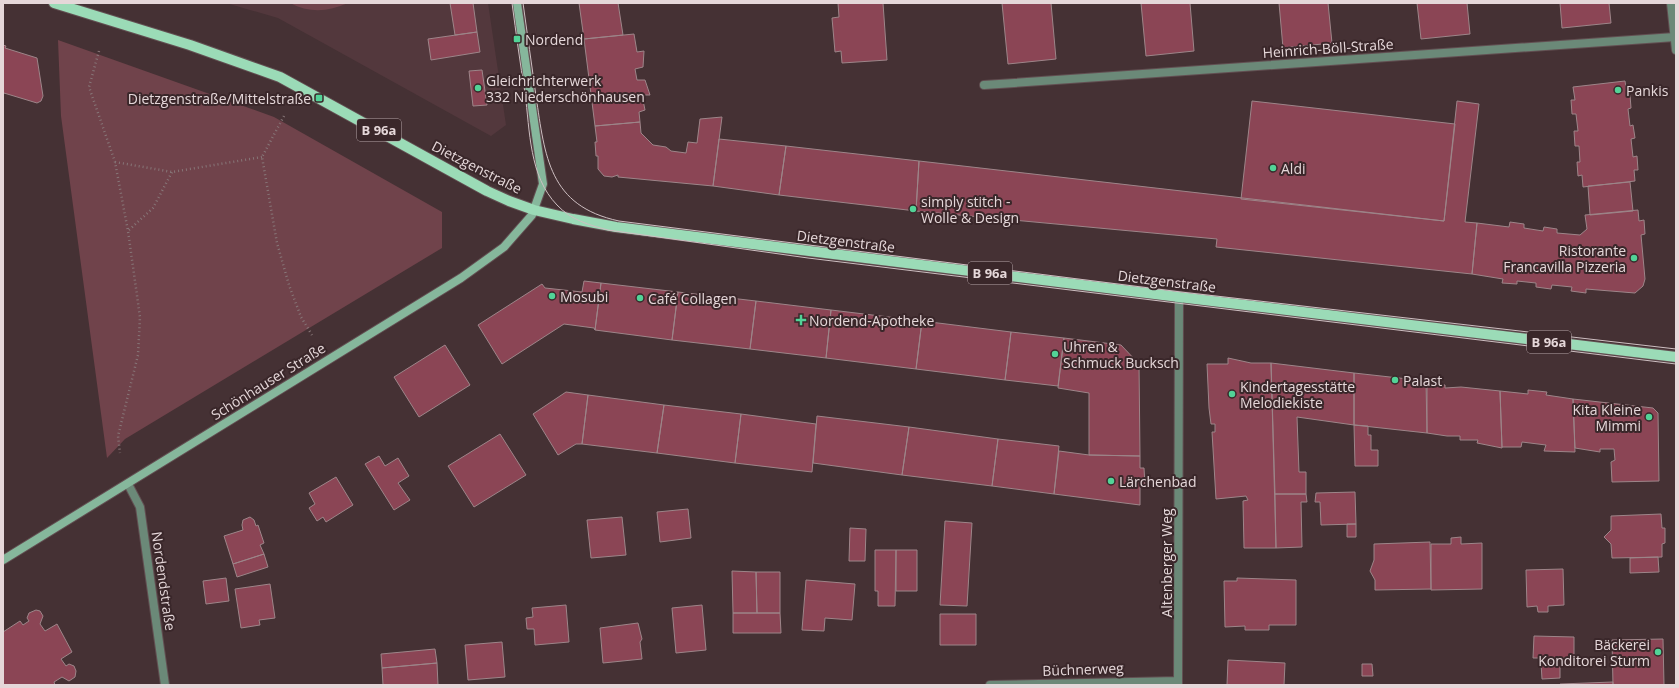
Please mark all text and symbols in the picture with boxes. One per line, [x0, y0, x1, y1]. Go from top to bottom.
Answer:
place label: Nordend [525, 30, 583, 49]
marker: Nordend [512, 34, 522, 44]
street label: Heinrich-Böll-Straße [1262, 34, 1394, 62]
place label: Gleichrichterwerk 332 Niederschönhausen [486, 71, 645, 106]
place label: Pankis [1626, 81, 1669, 100]
marker: Gleichrichterwerk 332 Niederschönhausen [473, 83, 483, 93]
marker: Pankis [1613, 85, 1623, 95]
place label: Dietzgenstraße/Mittelstraße [128, 89, 311, 108]
marker: Dietzgenstraße/Mittelstraße [314, 93, 324, 103]
road number: B 96a [357, 119, 401, 141]
street label: Dietzgenstraße [429, 136, 525, 198]
place label: Aldi [1281, 159, 1306, 178]
marker: Aldi [1268, 163, 1278, 173]
place label: simply stitch - Wolle & Design [921, 192, 1019, 227]
marker: simply stitch - Wolle & Design [908, 204, 918, 214]
street label: Dietzgenstraße [796, 226, 896, 256]
place label: Ristorante Francavilla Pizzeria [1503, 241, 1626, 276]
marker: Ristorante Francavilla Pizzeria [1629, 253, 1639, 263]
road number: B 96a [968, 262, 1012, 284]
street label: Dietzgenstraße [1117, 266, 1217, 296]
place label: Mosubi [560, 287, 608, 306]
place label: Café Collagen [648, 289, 737, 308]
marker: Mosubi [547, 291, 557, 301]
marker: Café Collagen [635, 293, 645, 303]
place label: Nordend-Apotheke [809, 311, 934, 330]
marker: Nordend-Apotheke [796, 315, 806, 325]
road number: B 96a [1527, 331, 1571, 353]
place label: Uhren & Schmuck Bucksch [1063, 337, 1179, 372]
street label: Schönhauser Straße [207, 338, 329, 424]
marker: Uhren & Schmuck Bucksch [1050, 349, 1060, 359]
place label: Palast [1403, 371, 1442, 390]
marker: Palast [1390, 375, 1400, 385]
place label: Kindertagesstätte Melodiekiste [1240, 377, 1355, 412]
marker: Kindertagesstätte Melodiekiste [1227, 389, 1237, 399]
place label: Kita Kleine Mimmi [1573, 400, 1641, 435]
marker: Kita Kleine Mimmi [1644, 412, 1654, 422]
place label: Lärchenbad [1119, 472, 1196, 491]
marker: Lärchenbad [1106, 476, 1116, 486]
street label: Altenberger Weg [1157, 508, 1176, 618]
street label: Nordendstraße [148, 530, 180, 632]
place label: Bäckerei Konditorei Sturm [1538, 635, 1650, 670]
marker: Bäckerei Konditorei Sturm [1653, 647, 1663, 657]
street label: Büchnerweg [1042, 658, 1124, 680]

